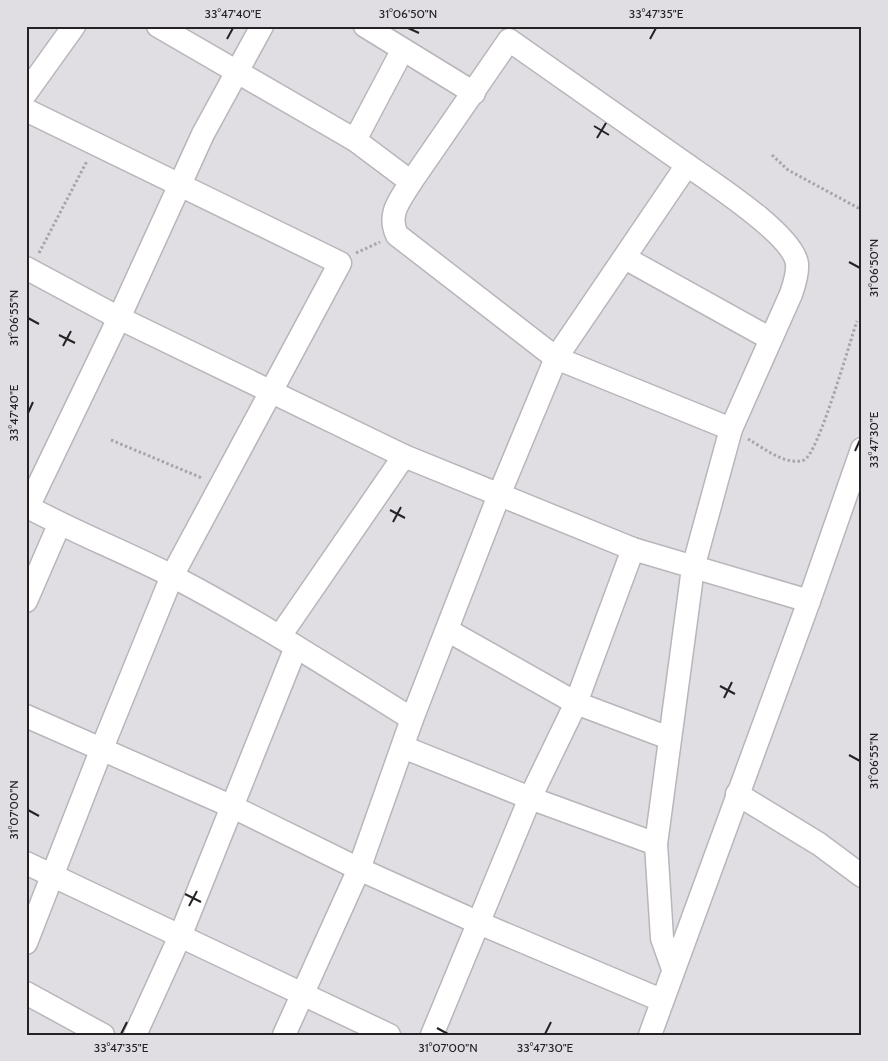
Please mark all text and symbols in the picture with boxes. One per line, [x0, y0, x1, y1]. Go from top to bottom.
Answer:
text: 33°47'40"E [205, 6, 262, 21]
text: 31°06'50"N [379, 6, 437, 21]
text: 33°47'35"E [629, 6, 684, 21]
text: 31°06'50"N [866, 239, 881, 297]
text: 31°06'55"N [6, 290, 21, 346]
text: 33°47'40"E [6, 384, 21, 441]
text: 33°47'30"E [866, 411, 881, 468]
text: 31°06'55"N [866, 733, 881, 789]
text: 31°07'00"N [6, 780, 21, 840]
text: 33°47'35"E [94, 1040, 149, 1055]
text: 31°07'00"N [418, 1040, 478, 1055]
text: 33°47'30"E [517, 1040, 574, 1055]

